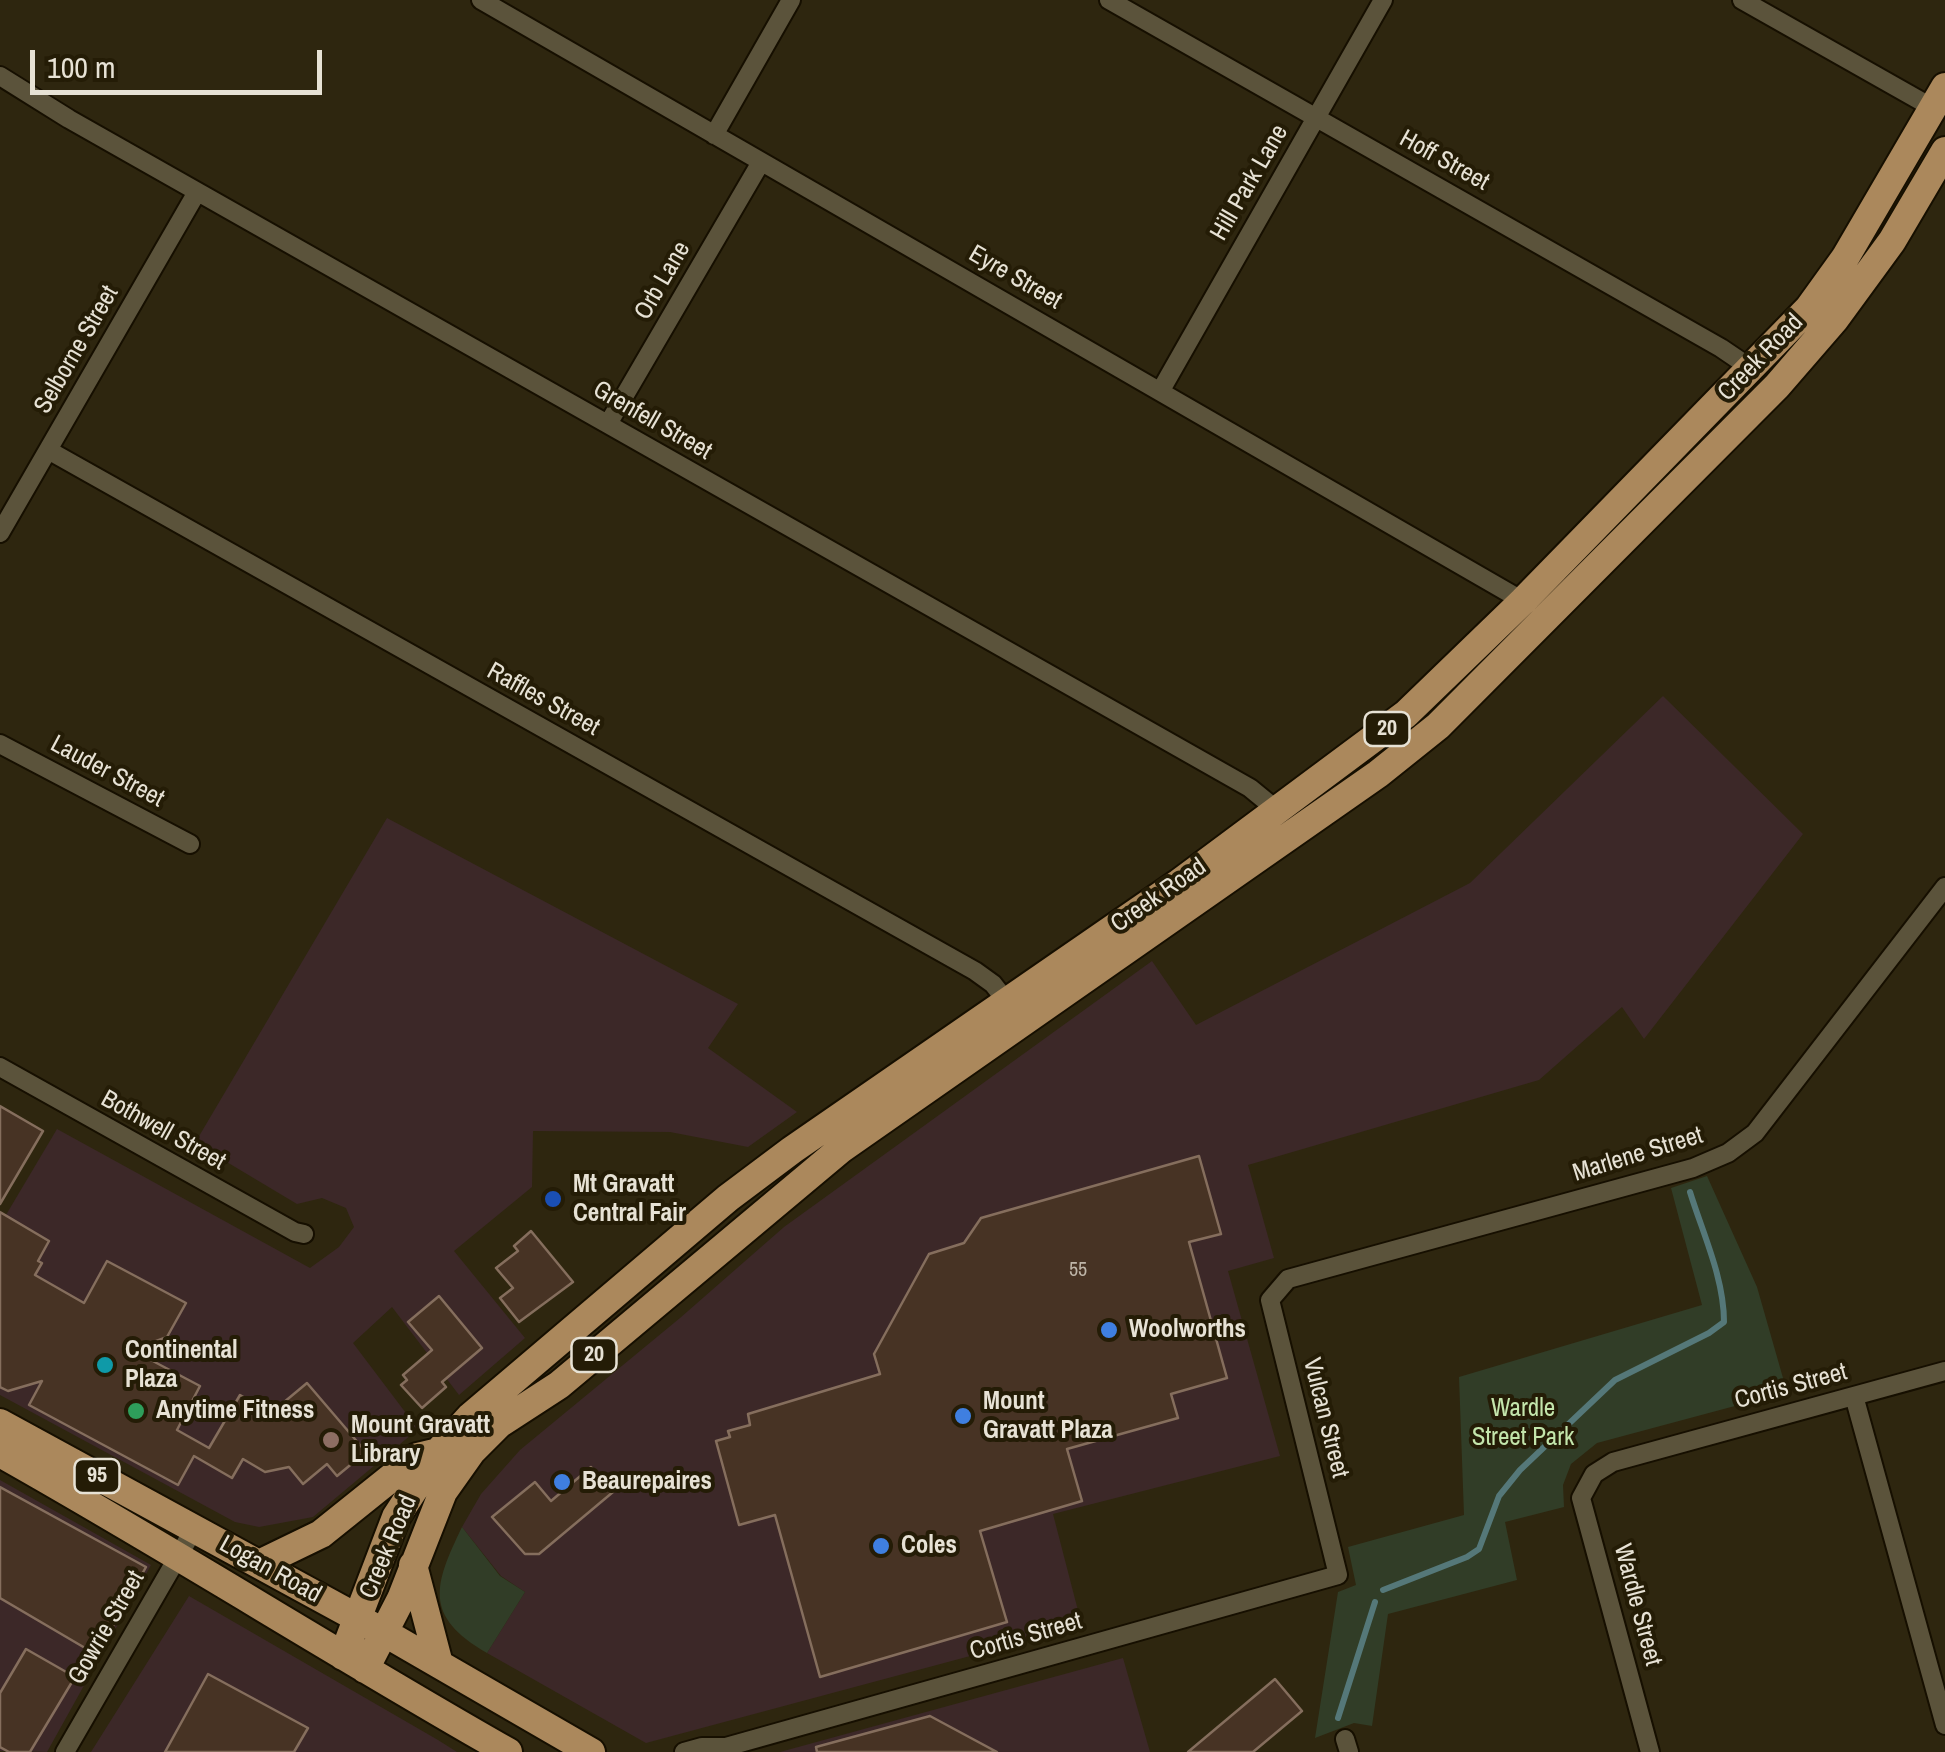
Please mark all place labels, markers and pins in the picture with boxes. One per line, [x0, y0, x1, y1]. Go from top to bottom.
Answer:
place label: Mt Gravatt Central Fair [573, 1170, 686, 1229]
marker: Mt Gravatt Central Fair [542, 1188, 564, 1210]
place label: Woolworths [1129, 1315, 1246, 1345]
marker: Woolworths [1098, 1319, 1120, 1341]
place label: Continental Plaza [125, 1336, 238, 1395]
marker: Continental Plaza [94, 1354, 116, 1376]
place label: Mount Gravatt Plaza [983, 1387, 1113, 1446]
place label: Anytime Fitness [156, 1396, 314, 1426]
marker: Anytime Fitness [125, 1400, 147, 1422]
marker: Mount Gravatt Plaza [952, 1405, 974, 1427]
place label: Mount Gravatt Library [351, 1411, 490, 1470]
marker: Mount Gravatt Library [320, 1429, 342, 1451]
place label: Beaurepaires [582, 1467, 712, 1497]
marker: Beaurepaires [551, 1471, 573, 1493]
place label: Coles [901, 1531, 957, 1561]
marker: Coles [870, 1535, 892, 1557]

